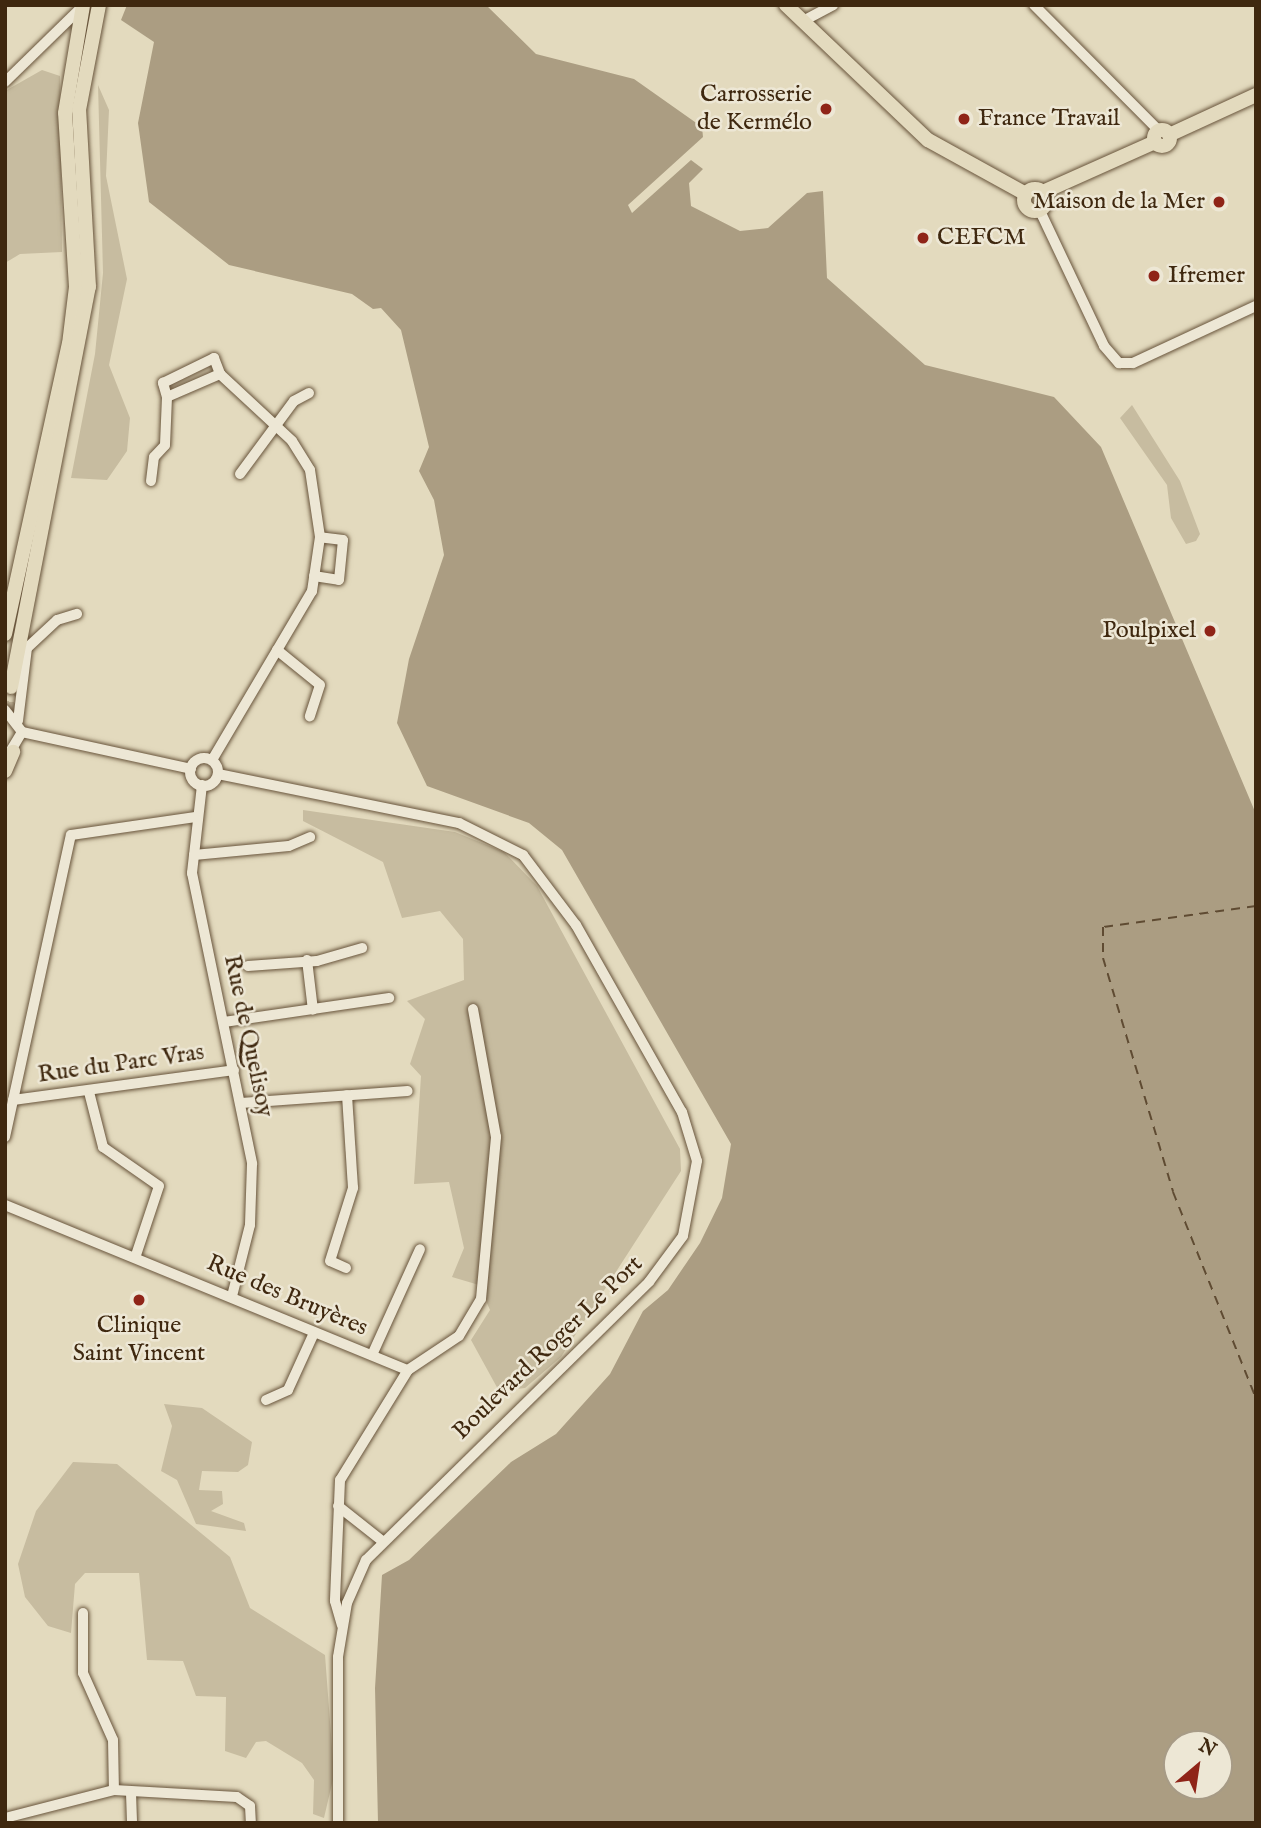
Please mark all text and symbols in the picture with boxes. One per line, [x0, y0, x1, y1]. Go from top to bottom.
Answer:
place label: Carrosserie de Kermélo [697, 81, 812, 137]
marker: Carrosserie de Kermélo [818, 101, 834, 117]
place label: France Travail [978, 105, 1120, 133]
marker: France Travail [956, 111, 972, 127]
place label: Maison de la Mer [1033, 188, 1205, 216]
marker: Maison de la Mer [1211, 194, 1227, 210]
place label: CEFCM [937, 224, 1026, 252]
marker: CEFCM [915, 230, 931, 246]
place label: Ifremer [1168, 262, 1245, 290]
marker: Ifremer [1146, 268, 1162, 284]
place label: Poulpixel [1102, 617, 1196, 645]
marker: Poulpixel [1202, 623, 1218, 639]
street label: Rue de Quelisoy [217, 952, 279, 1120]
street label: Rue du Parc Vras [36, 1038, 206, 1090]
street label: Rue des Bruyères [202, 1249, 372, 1343]
street label: Boulevard Roger Le Port [447, 1250, 649, 1446]
marker: Clinique Saint Vincent [131, 1292, 147, 1308]
place label: Clinique Saint Vincent [73, 1312, 205, 1368]
north arrow [1163, 1730, 1233, 1800]
text: N [1194, 1734, 1220, 1763]

